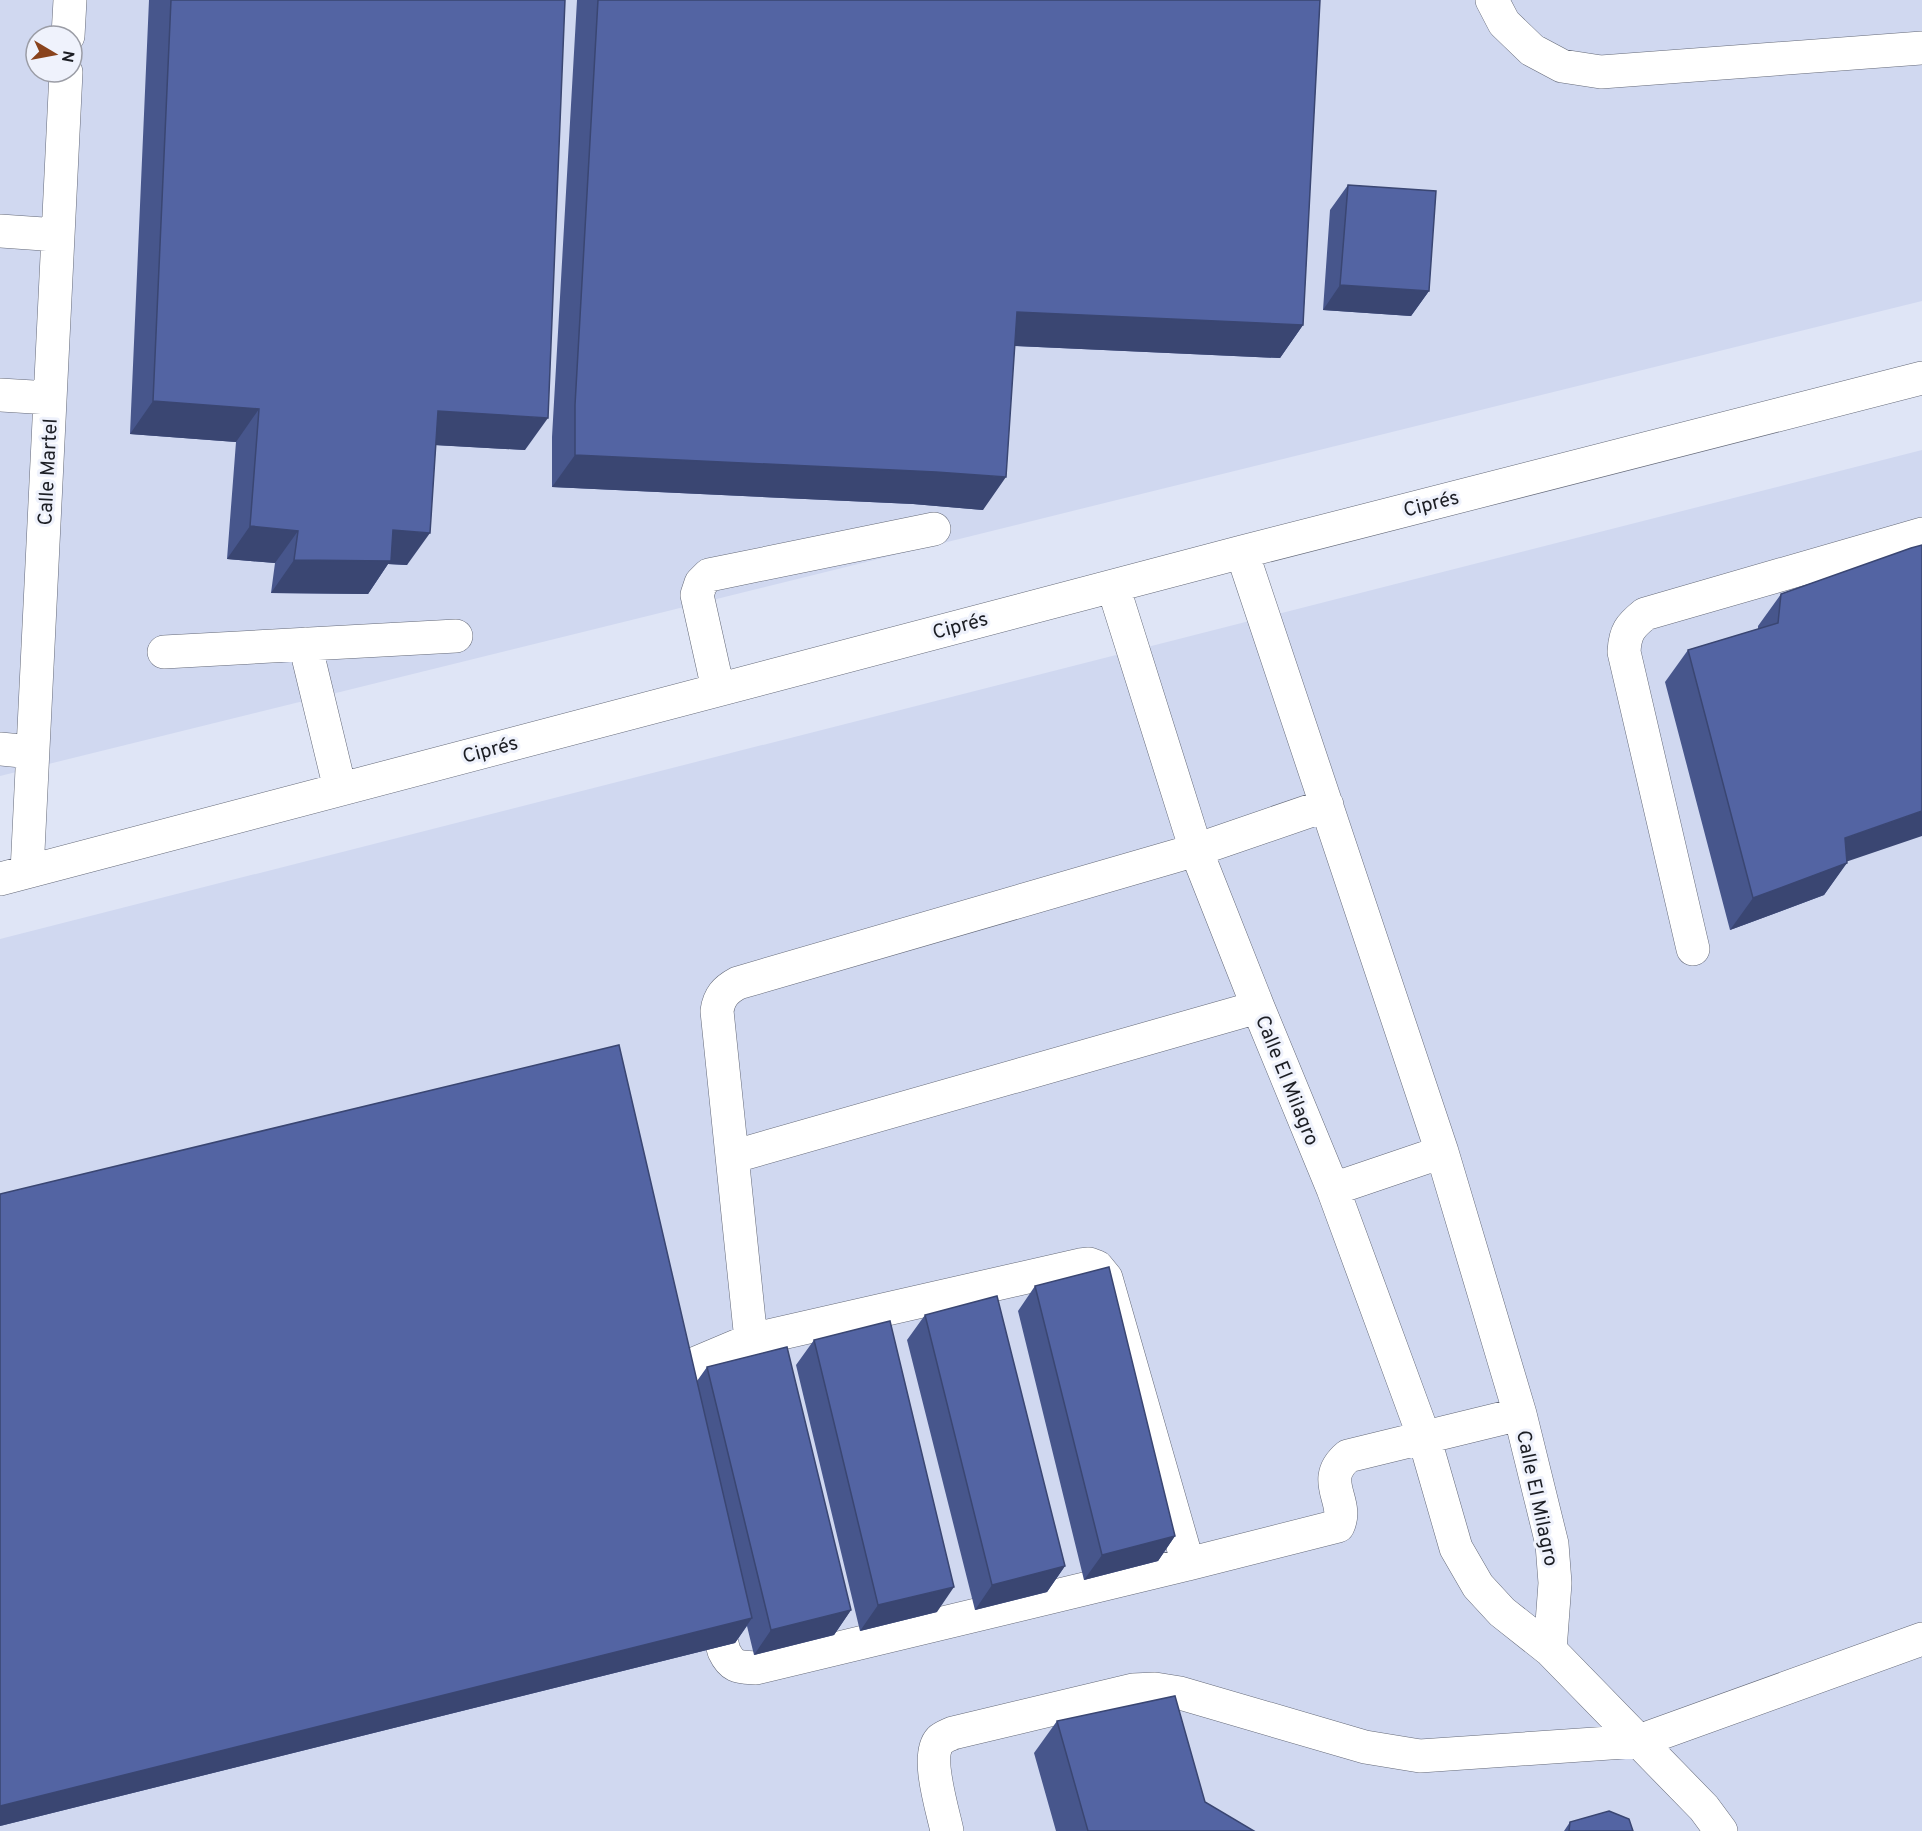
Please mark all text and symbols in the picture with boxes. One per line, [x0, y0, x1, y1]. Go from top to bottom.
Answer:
north arrow [24, 24, 84, 84]
text: N [56, 49, 78, 64]
street label: Calle Martel [33, 418, 65, 526]
street label: Ciprés [1401, 485, 1462, 524]
street label: Ciprés [930, 607, 991, 647]
street label: Ciprés [460, 731, 521, 771]
street label: Calle El Milagro [1248, 1012, 1324, 1150]
street label: Calle El Milagro [1509, 1428, 1563, 1569]

